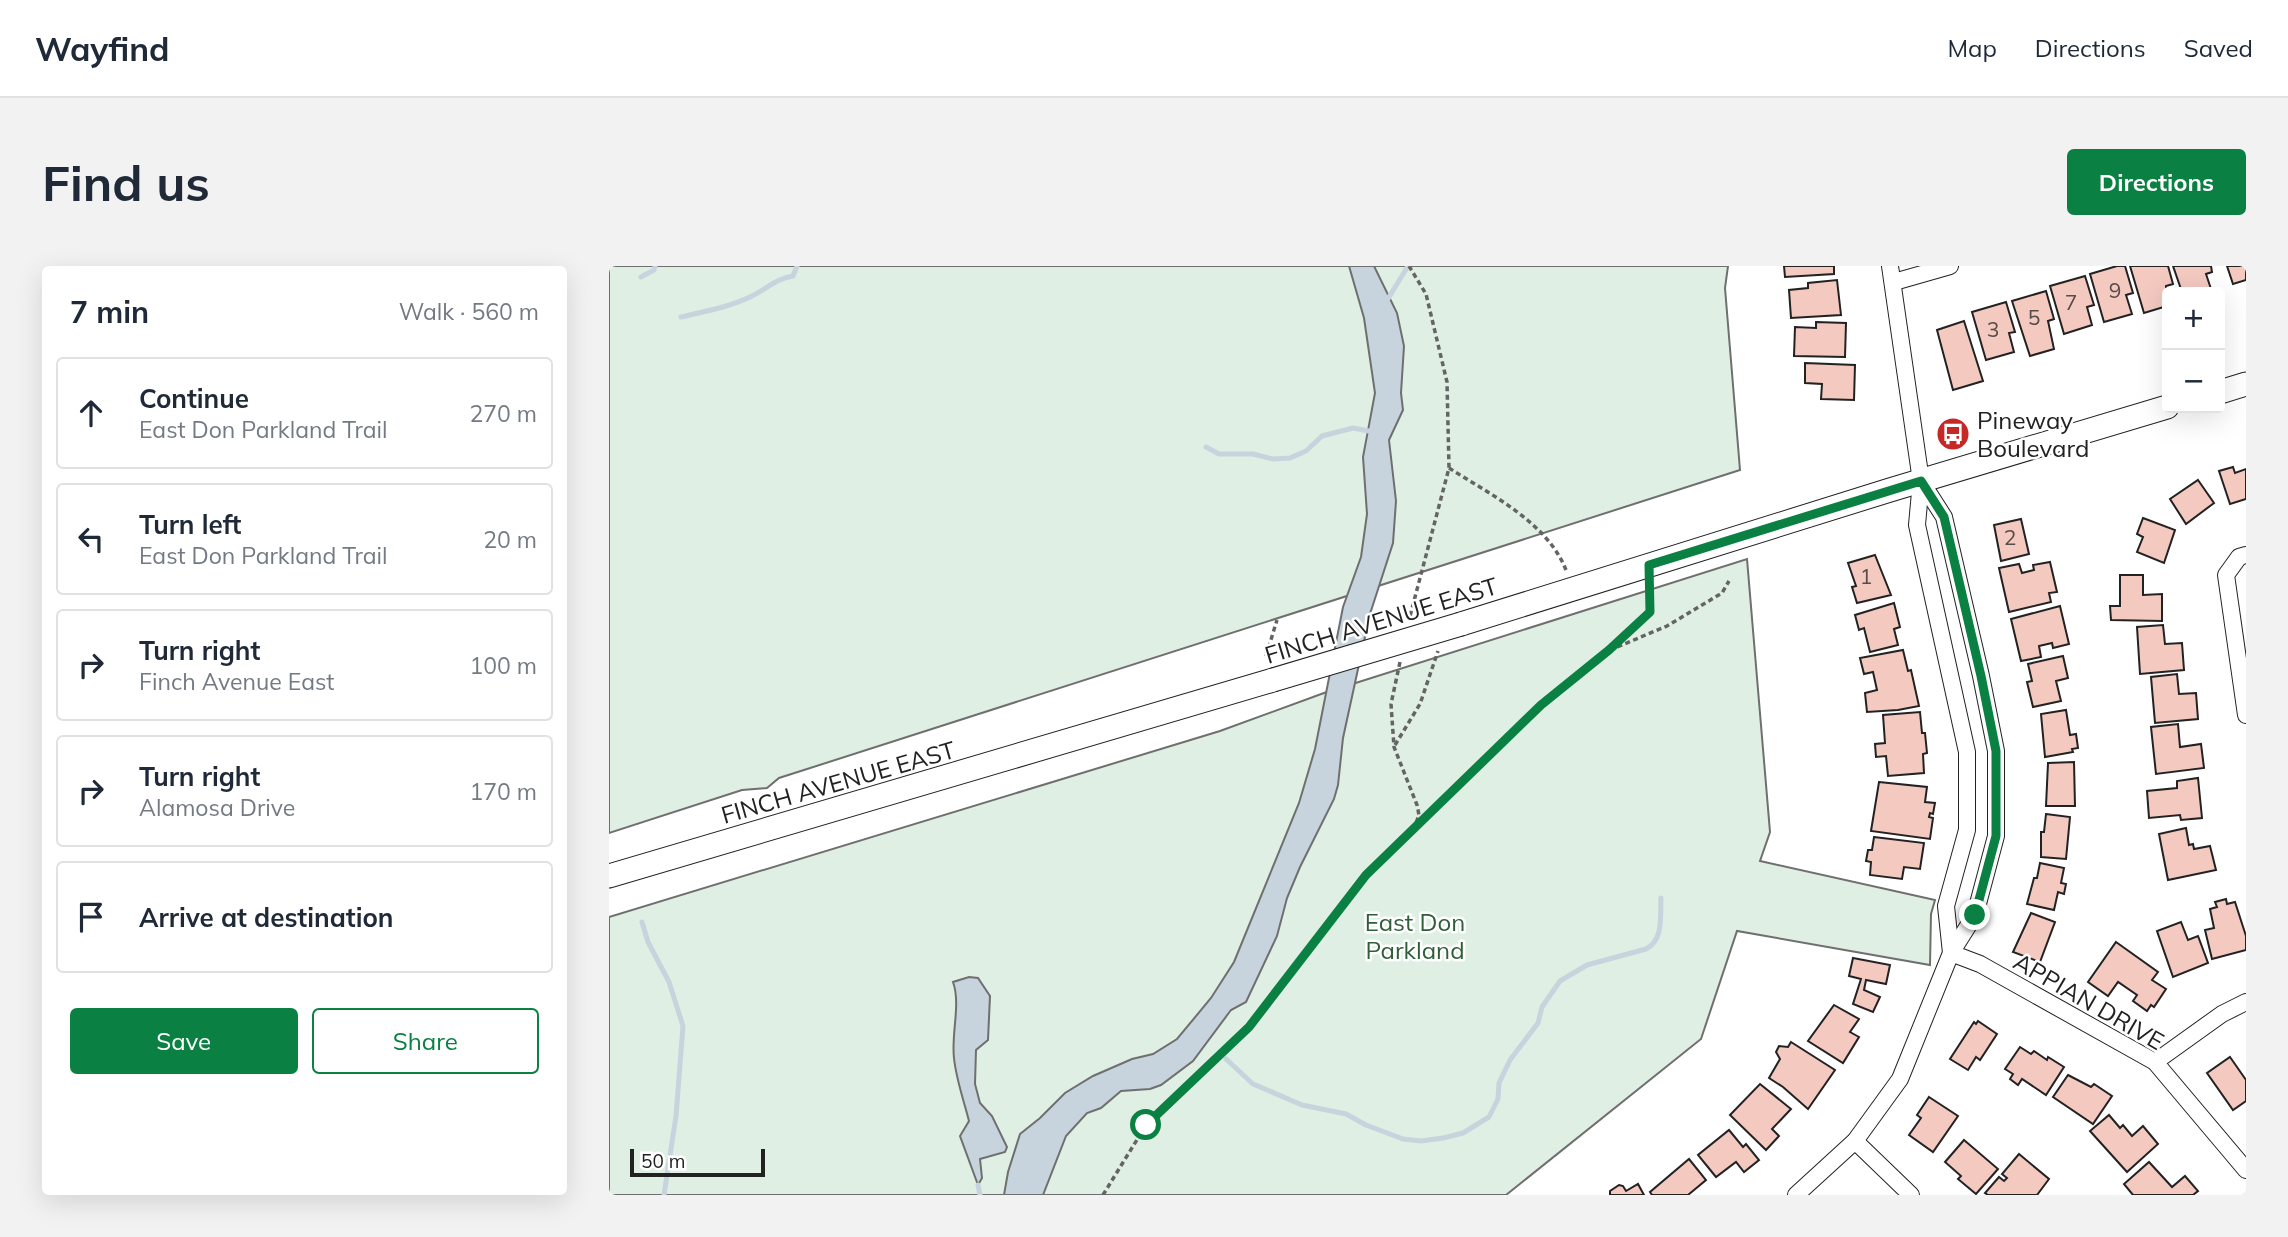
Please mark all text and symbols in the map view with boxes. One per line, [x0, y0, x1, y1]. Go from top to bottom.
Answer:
text: Wayfind [35, 28, 170, 69]
text: Map [1947, 33, 1997, 63]
text: Directions [2035, 33, 2146, 63]
text: Saved [2184, 33, 2253, 63]
button: Directions [2067, 149, 2246, 215]
text: Find us [42, 152, 210, 213]
house number: 9 [2109, 277, 2121, 303]
map controls [2162, 287, 2225, 413]
button: + [2162, 287, 2225, 350]
house number: 7 [2065, 289, 2077, 315]
text: 7 min [70, 293, 149, 331]
text: Walk · 560 m [399, 297, 539, 326]
house number: 5 [2028, 304, 2040, 330]
house number: 3 [1987, 316, 1999, 342]
button: − [2162, 350, 2225, 413]
text: Continue [139, 382, 249, 415]
icon: ahead [72, 394, 110, 432]
text: 270 m [469, 399, 537, 428]
place label: Pineway Boulevard [1977, 405, 2089, 463]
text: East Don Parkland Trail [139, 415, 387, 444]
bus stop icon: Pineway Boulevard [1934, 415, 1972, 453]
text: Turn left [139, 508, 241, 541]
icon: left [72, 520, 110, 558]
house number: 2 [2004, 524, 2016, 550]
text: 20 m [483, 525, 537, 554]
text: East Don Parkland Trail [139, 541, 387, 570]
house number: 1 [1860, 563, 1872, 589]
street label: FINCH AVENUE EAST [1261, 570, 1502, 670]
text: Turn right [139, 634, 260, 667]
icon: right [72, 646, 110, 684]
text: 100 m [469, 651, 537, 680]
text: Finch Avenue East [139, 667, 334, 696]
street label: FINCH AVENUE EAST [718, 734, 959, 830]
text: Turn right [139, 760, 260, 793]
icon: right [72, 772, 110, 810]
text: 170 m [469, 777, 537, 806]
text: Alamosa Drive [139, 793, 295, 822]
icon: arrive [72, 898, 110, 936]
route end [1959, 899, 1990, 930]
text: Arrive at destination [139, 901, 394, 934]
park label: East Don Parkland [1365, 907, 1465, 965]
street label: APPIAN DRIVE [2009, 946, 2169, 1056]
button: Save [70, 1008, 298, 1074]
button: Share [312, 1008, 539, 1074]
route start [1130, 1109, 1161, 1140]
scale bar [630, 1146, 765, 1178]
text: 50 m [641, 1149, 685, 1173]

